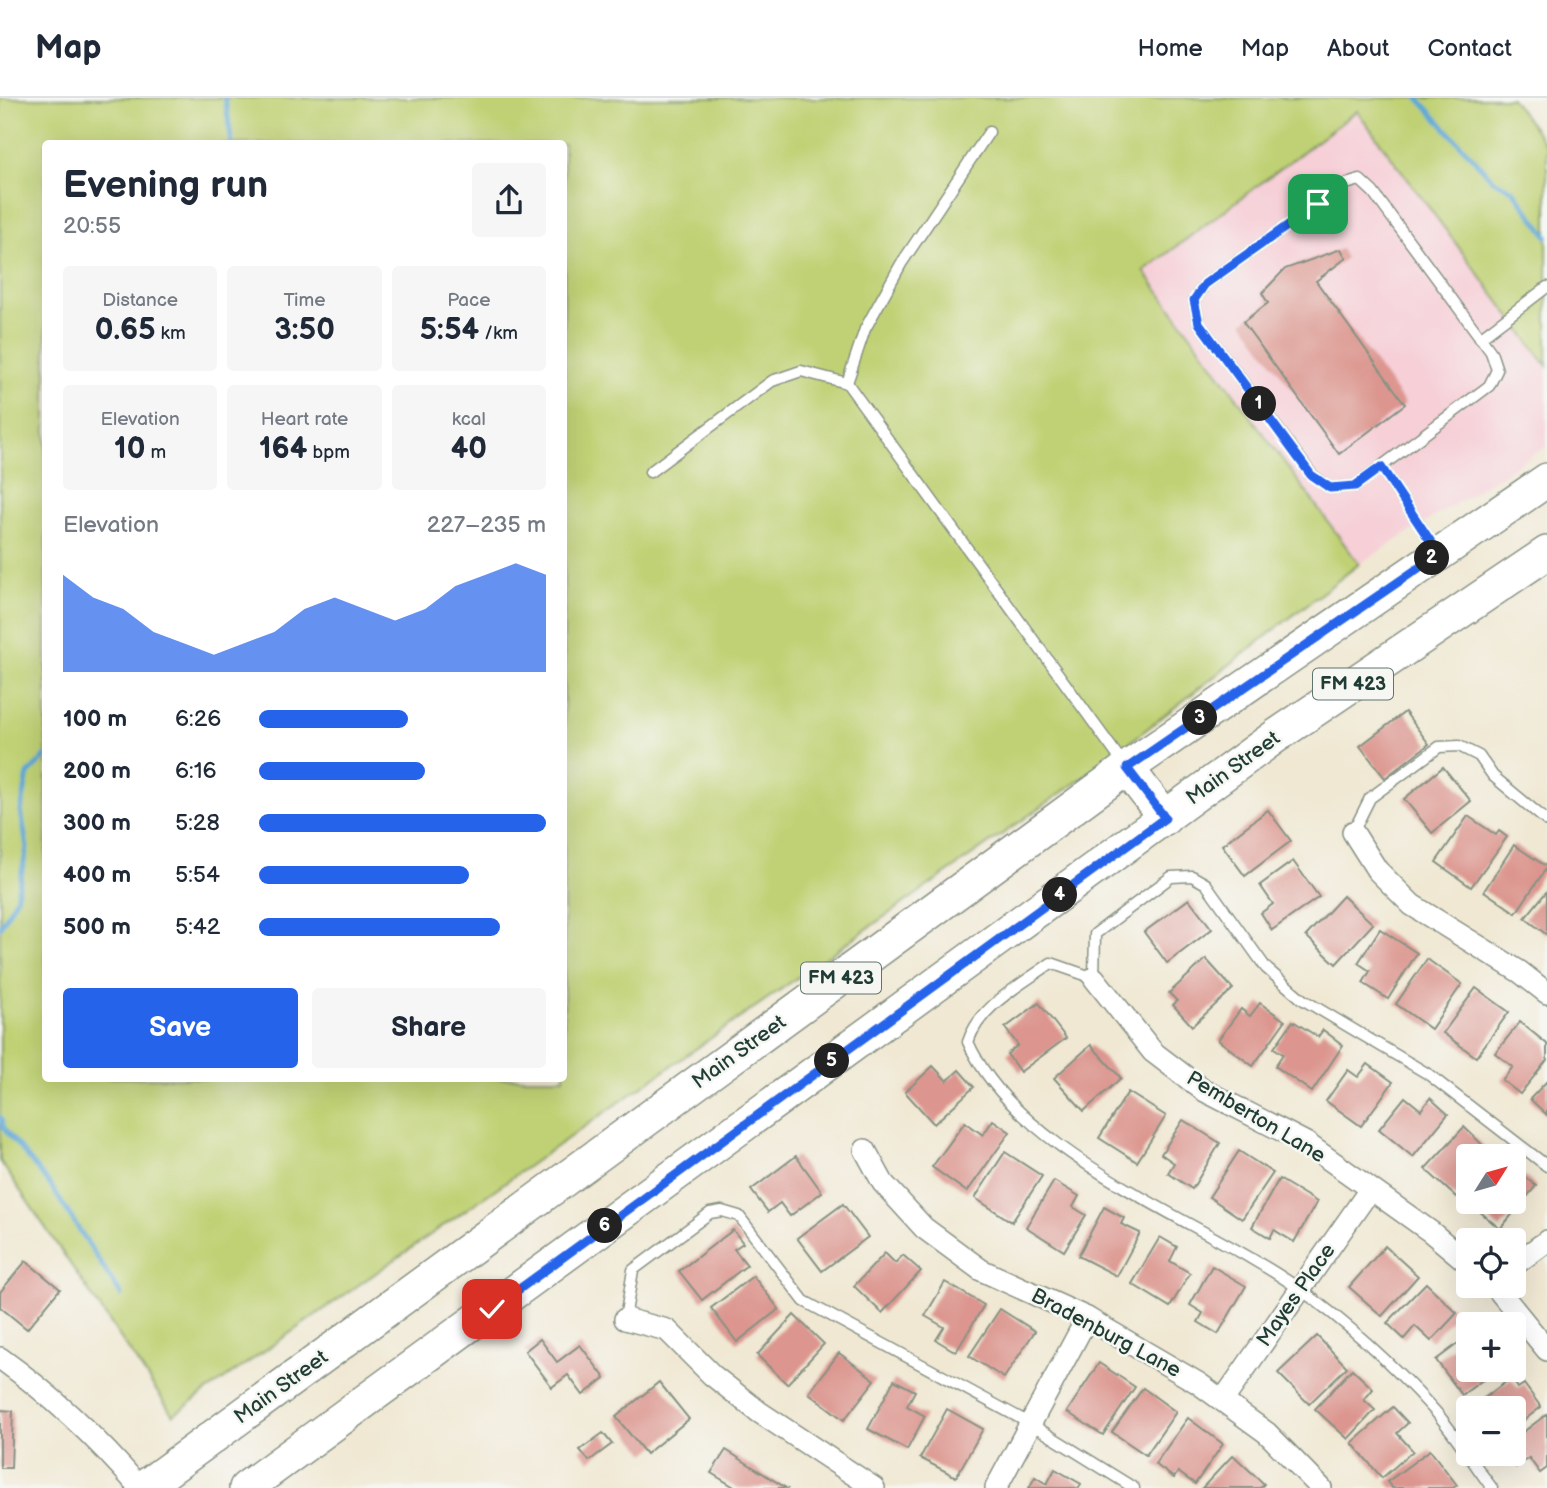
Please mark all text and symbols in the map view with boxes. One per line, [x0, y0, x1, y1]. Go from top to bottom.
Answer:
text: Map [35, 28, 101, 68]
text: Home [1138, 34, 1203, 63]
text: Map [1241, 34, 1289, 63]
text: About [1327, 34, 1389, 63]
text: Contact [1427, 34, 1512, 63]
text: Evening run [63, 163, 268, 208]
button: share [472, 163, 546, 237]
pin [1288, 174, 1348, 234]
icon: arrive [1299, 185, 1337, 223]
text: 20:55 [63, 212, 121, 240]
text: Distance [102, 289, 178, 312]
text: Time [283, 289, 326, 312]
text: Pace [447, 289, 490, 312]
text: 0.65 [95, 312, 155, 348]
text: 3:50 [274, 312, 335, 348]
text: 5:54 [420, 312, 479, 348]
text: km [155, 322, 186, 345]
text: /km [479, 322, 518, 345]
pin: 1 [1242, 386, 1276, 422]
text: 1 [1255, 392, 1263, 415]
text: Elevation [101, 408, 180, 431]
text: Heart rate [261, 408, 348, 431]
text: kcal [452, 408, 486, 431]
text: 10 [114, 431, 145, 467]
text: 164 [259, 431, 307, 467]
text: 40 [451, 431, 487, 467]
text: m [145, 441, 166, 464]
text: bpm [307, 441, 350, 464]
text: Elevation [63, 511, 159, 539]
text: 227–235 m [427, 511, 546, 539]
pin: 2 [1414, 540, 1450, 575]
text: 2 [1426, 546, 1437, 569]
road number: FM 423 [1313, 668, 1393, 699]
pin: 3 [1182, 700, 1218, 736]
text: 100 m [63, 705, 127, 733]
text: 6:26 [175, 705, 221, 733]
text: 3 [1194, 706, 1205, 729]
street label: Main Street [1181, 725, 1285, 810]
text: 200 m [63, 757, 131, 785]
text: 6:16 [175, 757, 217, 785]
text: 300 m [63, 809, 131, 837]
text: 5:28 [175, 809, 220, 837]
text: 400 m [63, 861, 131, 889]
text: 5:54 [175, 861, 220, 889]
pin: 4 [1042, 878, 1078, 912]
text: 4 [1054, 883, 1065, 906]
text: 500 m [63, 913, 131, 941]
text: 5:42 [175, 913, 220, 941]
road number: FM 423 [801, 962, 881, 993]
button: Save [63, 988, 298, 1068]
button: Share [312, 988, 546, 1068]
street label: Main Street [687, 1009, 791, 1094]
pin: 5 [814, 1044, 850, 1079]
text: 5 [826, 1049, 837, 1072]
street label: Pemberton Lane [1182, 1066, 1330, 1168]
north arrow [1456, 1144, 1526, 1214]
map controls [1456, 1144, 1526, 1466]
pin: 6 [588, 1208, 622, 1244]
text: 6 [599, 1214, 610, 1237]
button: locate [1456, 1228, 1526, 1298]
street label: Mayes Place [1251, 1239, 1341, 1351]
pin [462, 1279, 522, 1339]
street label: Bradenburg Lane [1027, 1283, 1185, 1383]
icon: check [473, 1290, 511, 1328]
button: + [1456, 1312, 1526, 1382]
street label: Main Street [229, 1344, 333, 1429]
button: − [1456, 1396, 1526, 1466]

